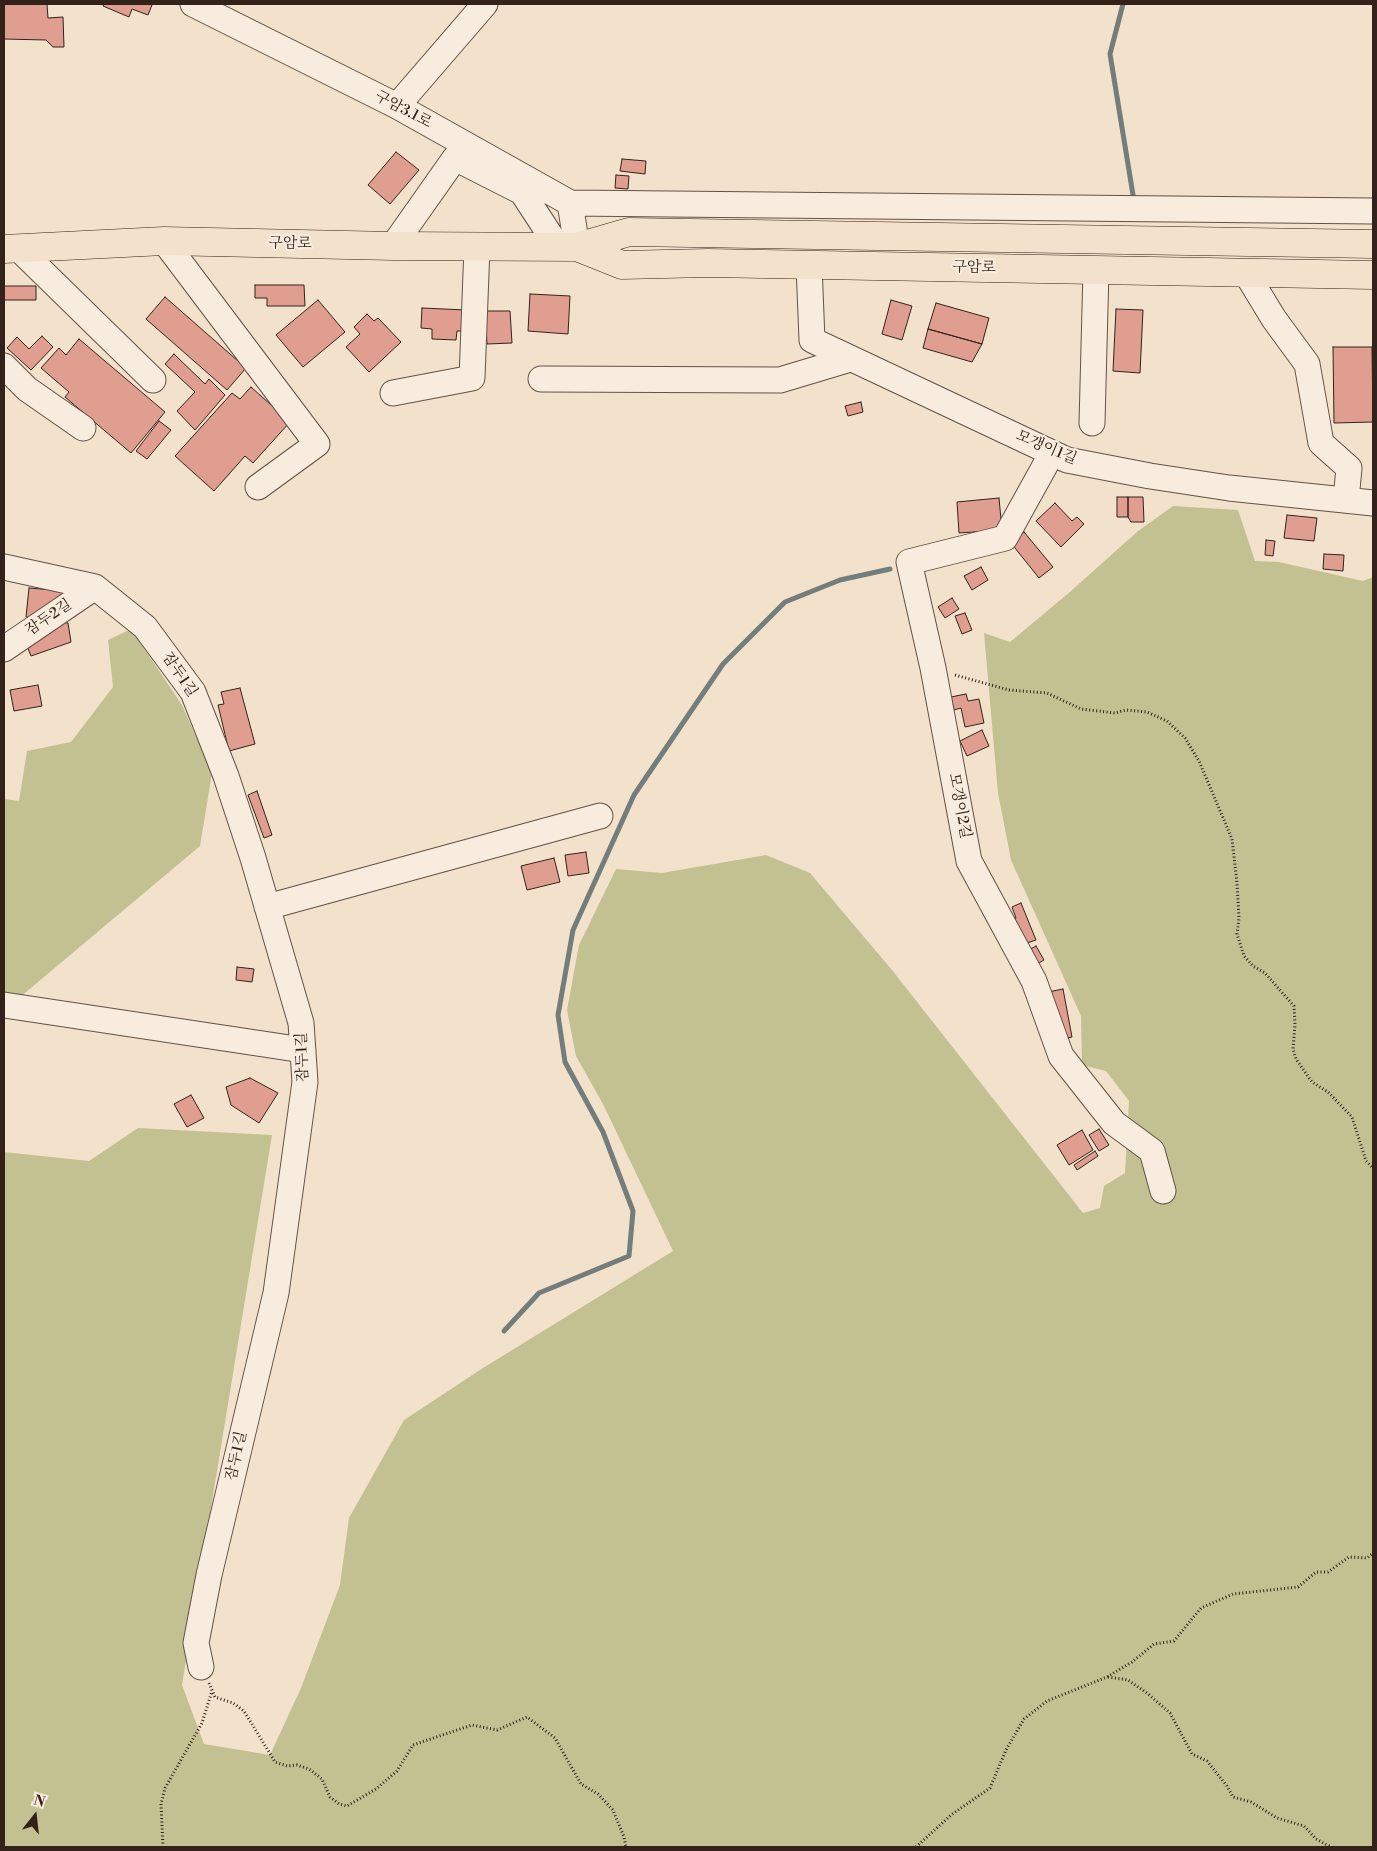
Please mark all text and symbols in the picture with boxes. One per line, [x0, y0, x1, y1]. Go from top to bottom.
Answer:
street label: 구암3.1로 [371, 88, 435, 132]
street label: 구암로 [268, 235, 312, 253]
street label: 구암로 [952, 259, 996, 277]
street label: 모갱이1길 [1013, 427, 1079, 469]
street label: 잠두2길 [22, 596, 76, 640]
street label: 잠두1길 [158, 649, 200, 701]
street label: 모갱이2길 [944, 772, 974, 840]
street label: 잠두1길 [293, 1032, 313, 1082]
street label: 잠두1길 [223, 1430, 251, 1482]
north arrow [10, 1791, 60, 1841]
text: N [31, 1791, 47, 1812]

